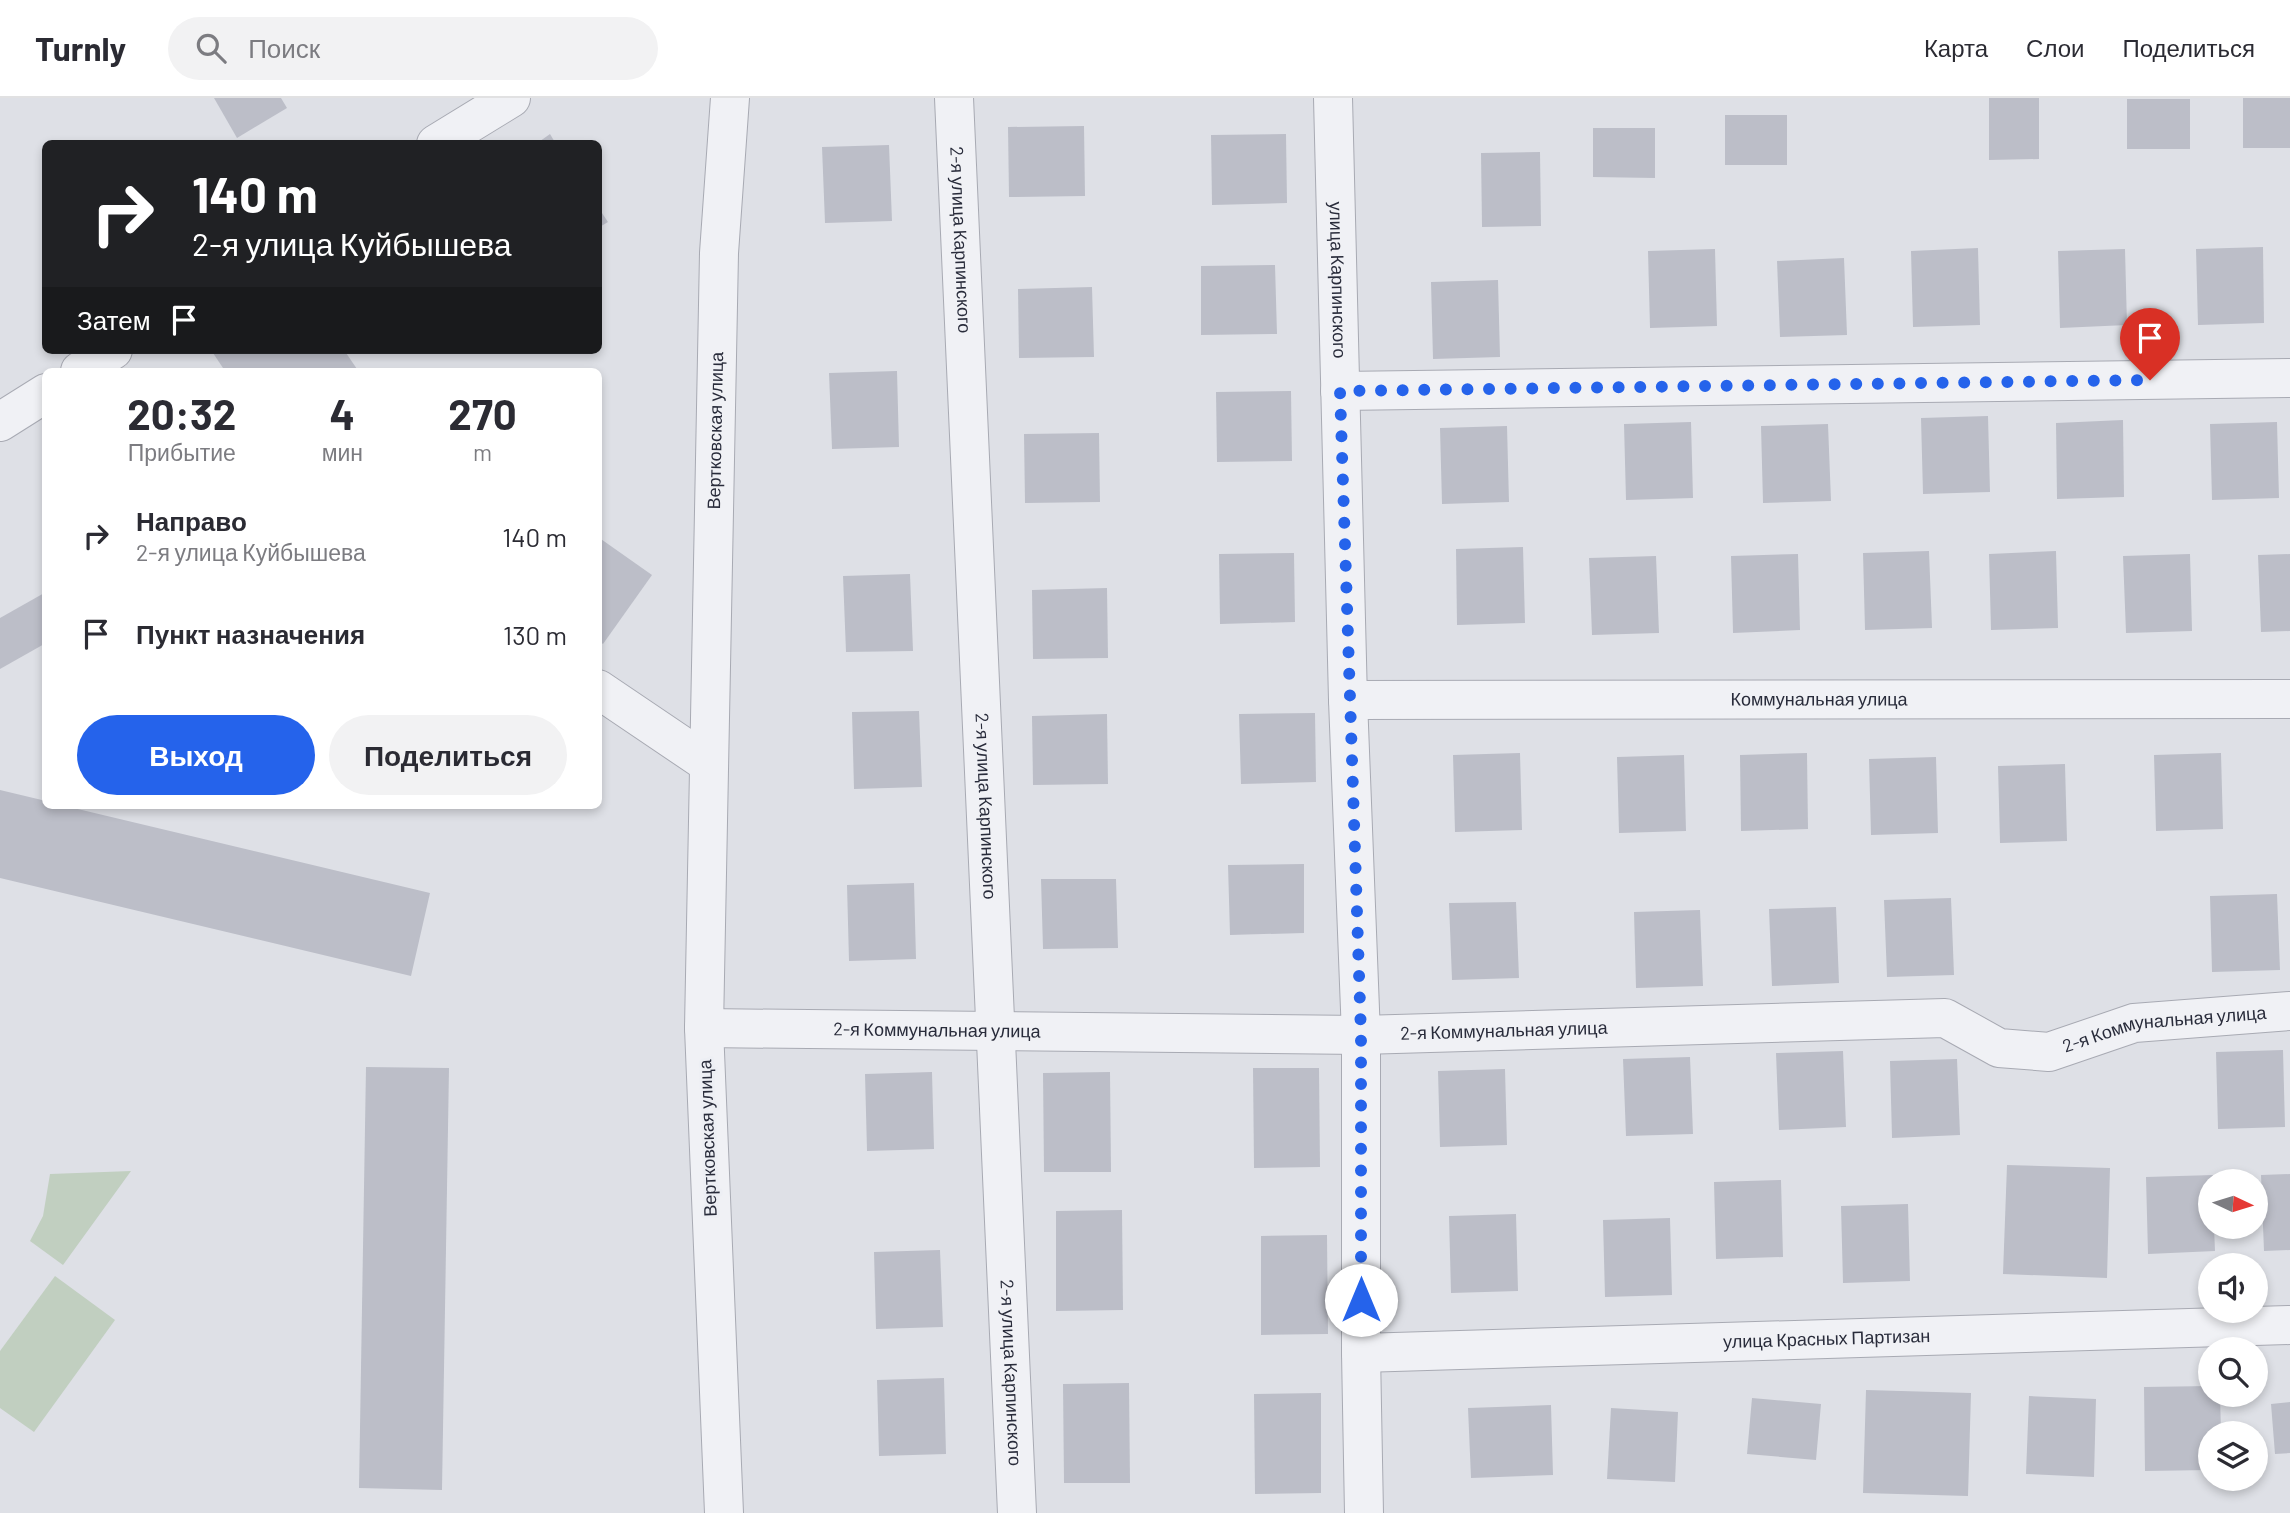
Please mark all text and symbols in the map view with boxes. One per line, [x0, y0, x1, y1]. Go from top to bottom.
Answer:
search box [168, 17, 658, 80]
text: Turnly [35, 28, 126, 68]
icon: search [192, 29, 230, 67]
text: Поиск [248, 32, 320, 63]
text: Карта [1924, 33, 1988, 62]
text: Слои [2026, 33, 2084, 62]
text: Поделиться [2122, 33, 2255, 62]
street label: 2-я улица Карпинского [946, 146, 976, 334]
text: 140 m [192, 164, 318, 223]
icon: right [77, 168, 168, 259]
street label: улица Карпинского [1326, 201, 1351, 359]
text: 2-я улица Куйбышева [192, 224, 512, 262]
icon: arrive [165, 301, 203, 339]
text: Затем [77, 304, 151, 335]
pin [2120, 308, 2180, 380]
icon: arrive [2131, 319, 2169, 357]
street label: Вертковская улица [702, 351, 727, 509]
text: 20:32 [127, 388, 236, 438]
text: 4 [330, 388, 355, 438]
text: 270 [448, 388, 517, 438]
text: Прибытие [128, 438, 236, 466]
text: мин [322, 438, 363, 466]
text: m [473, 438, 492, 466]
text: Направо [136, 505, 247, 536]
icon: right [77, 517, 115, 555]
text: 140 m [502, 521, 567, 552]
text: 2-я улица Куйбышева [136, 538, 366, 566]
icon: arrive [77, 615, 115, 653]
text: Пункт назначения [136, 618, 365, 649]
text: 130 m [503, 619, 567, 650]
street label: Коммунальная улица [1730, 687, 1909, 710]
street label: 2-я улица Карпинского [971, 712, 1002, 900]
button: Выход [77, 715, 315, 795]
button: Поделиться [329, 715, 567, 795]
street label: 2-я Коммунальная улица [2059, 1001, 2268, 1057]
street label: 2-я Коммунальная улица [1400, 1016, 1609, 1044]
street label: 2-я Коммунальная улица [833, 1017, 1042, 1042]
street label: Вертковская улица [693, 1058, 721, 1217]
north arrow [2198, 1169, 2268, 1239]
map controls [2198, 1169, 2268, 1491]
button: sound [2198, 1253, 2268, 1323]
position arrow [1324, 1263, 1398, 1337]
street label: 2-я улица Карпинского [997, 1279, 1027, 1466]
street label: улица Красных Партизан [1723, 1324, 1931, 1352]
button: search [2198, 1337, 2268, 1407]
button: layers [2198, 1421, 2268, 1491]

